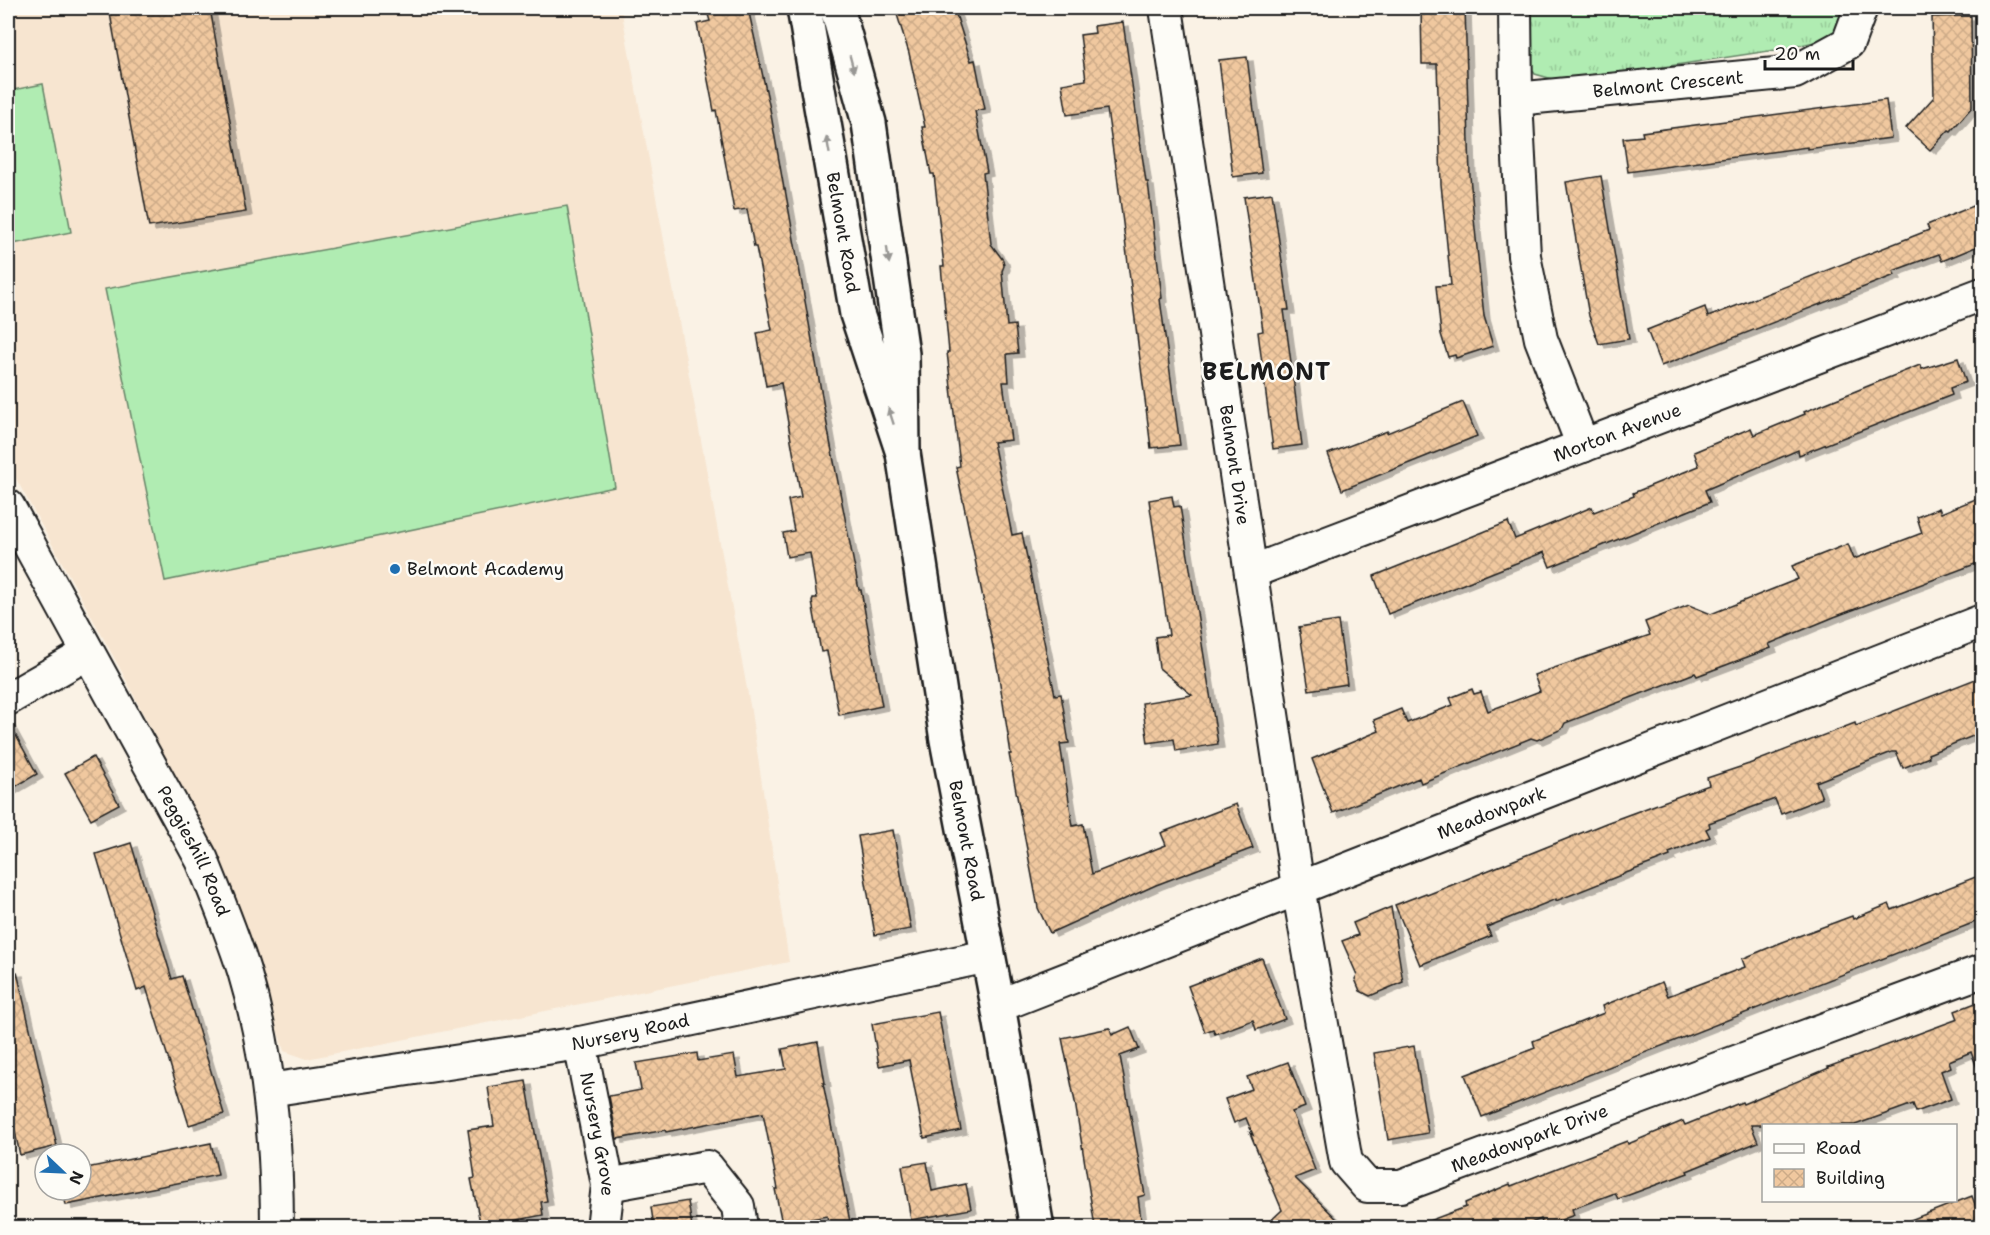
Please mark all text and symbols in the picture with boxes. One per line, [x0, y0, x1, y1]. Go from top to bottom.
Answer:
scale bar [1765, 33, 1854, 71]
text: 20 m [1774, 42, 1820, 66]
one-way arrow [848, 55, 858, 73]
street label: Belmont Crescent [1592, 65, 1745, 103]
one-way arrow [823, 135, 832, 154]
street label: Belmont Road [821, 170, 865, 295]
one-way arrow [883, 246, 892, 265]
district label: BELMONT [1202, 356, 1332, 388]
street label: Morton Avenue [1550, 397, 1685, 468]
street label: Belmont Drive [1214, 403, 1255, 527]
one-way arrow [885, 407, 895, 425]
place label: Belmont Academy [407, 557, 564, 581]
marker: Belmont Academy [388, 562, 402, 576]
street label: Belmont Road [943, 778, 990, 903]
street label: Peggieshill Road [151, 781, 235, 920]
street label: Meadowpark [1434, 781, 1550, 845]
street label: Nursery Road [570, 1008, 691, 1056]
street label: Nursery Grove [574, 1070, 620, 1198]
street label: Meadowpark Drive [1448, 1098, 1611, 1178]
legend [1762, 1124, 1957, 1202]
text: Road [1816, 1136, 1861, 1160]
north arrow [33, 1142, 93, 1202]
text: Building [1816, 1166, 1885, 1190]
text: N [64, 1168, 88, 1188]

